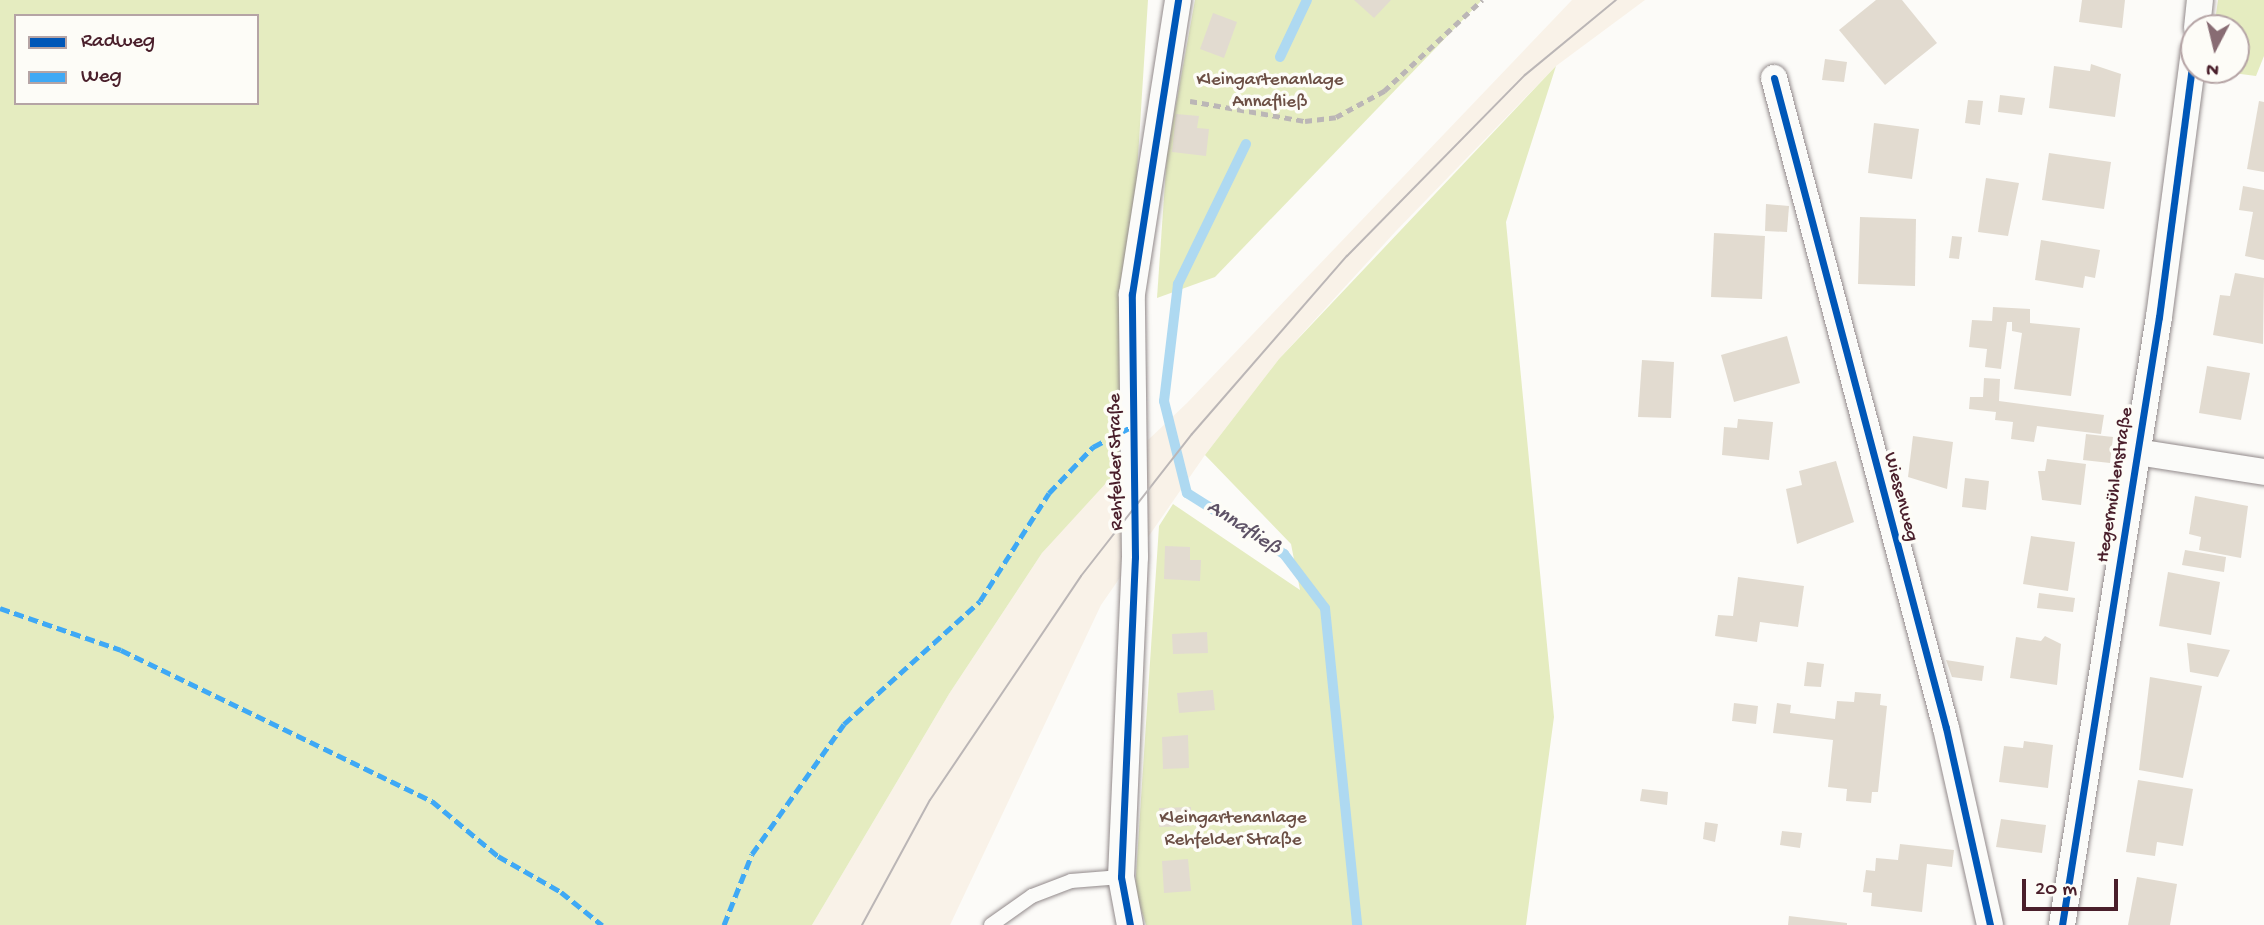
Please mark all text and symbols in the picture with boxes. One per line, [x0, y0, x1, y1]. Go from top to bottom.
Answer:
legend [14, 14, 259, 105]
north arrow [2180, 14, 2250, 84]
text: Radweg [81, 30, 155, 55]
text: N [2205, 56, 2220, 81]
text: Weg [81, 65, 122, 90]
park label: Kleingartenanlage Annafließ [1196, 70, 1344, 114]
street label: Rehfelder Straße [1104, 393, 1130, 531]
street label: Hegermühlenstraße [2092, 406, 2140, 564]
street label: Wiesenweg [1877, 450, 1923, 544]
water label: Annafließ [1201, 496, 1285, 562]
park label: Kleingartenanlage Rehfelder Straße [1159, 808, 1307, 852]
scale bar [2026, 866, 2122, 910]
text: 20 m [2035, 878, 2077, 903]

